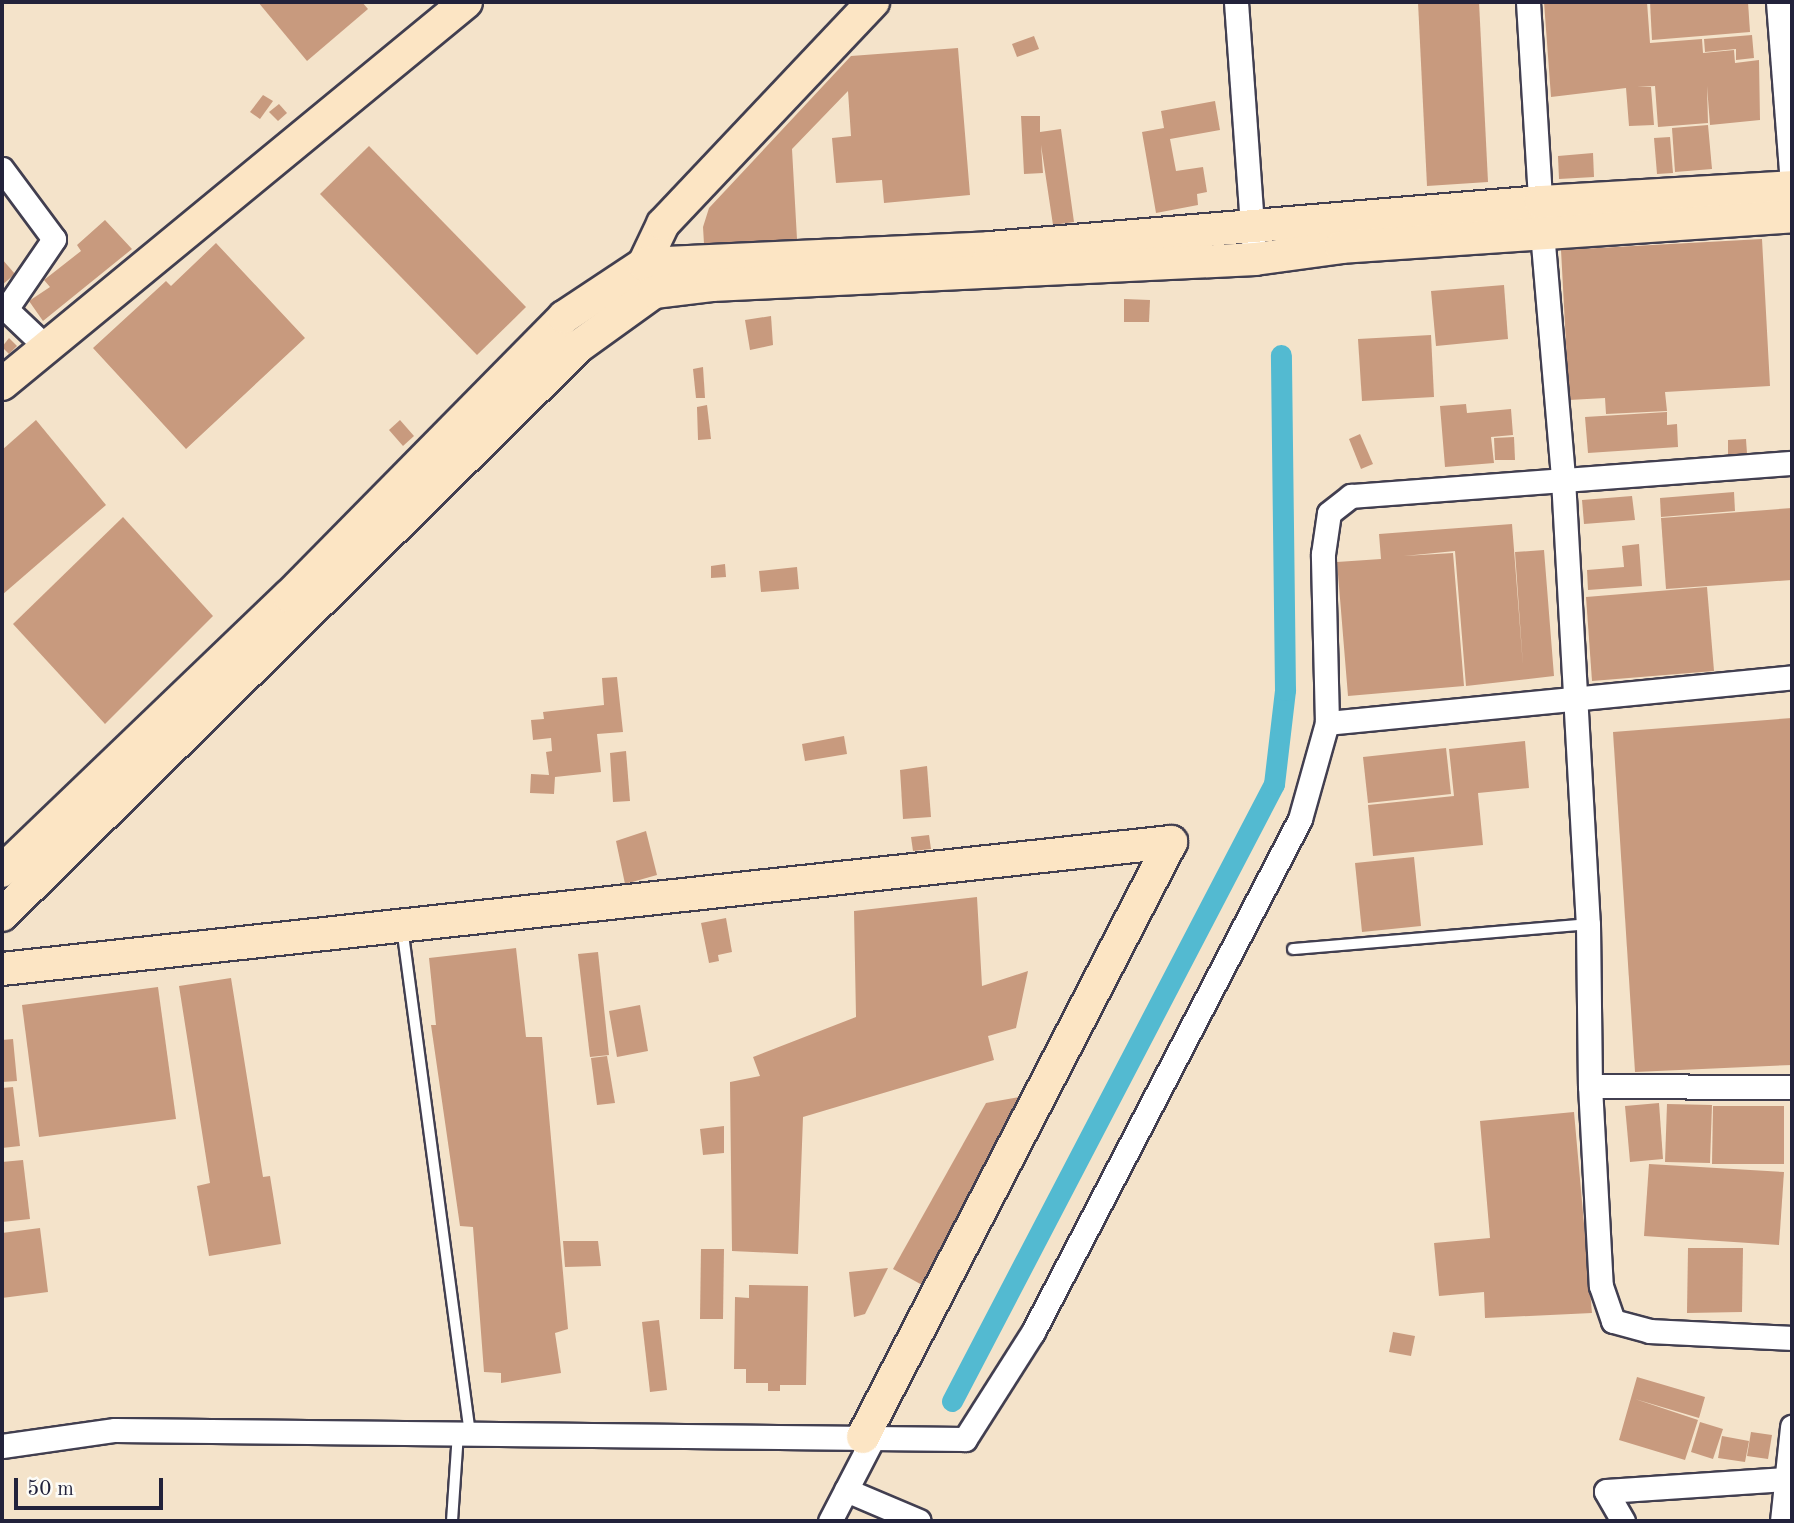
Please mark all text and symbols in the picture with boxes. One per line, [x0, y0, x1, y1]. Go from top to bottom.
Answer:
scale bar [18, 1464, 166, 1508]
text: 50 m [27, 1479, 74, 1500]

